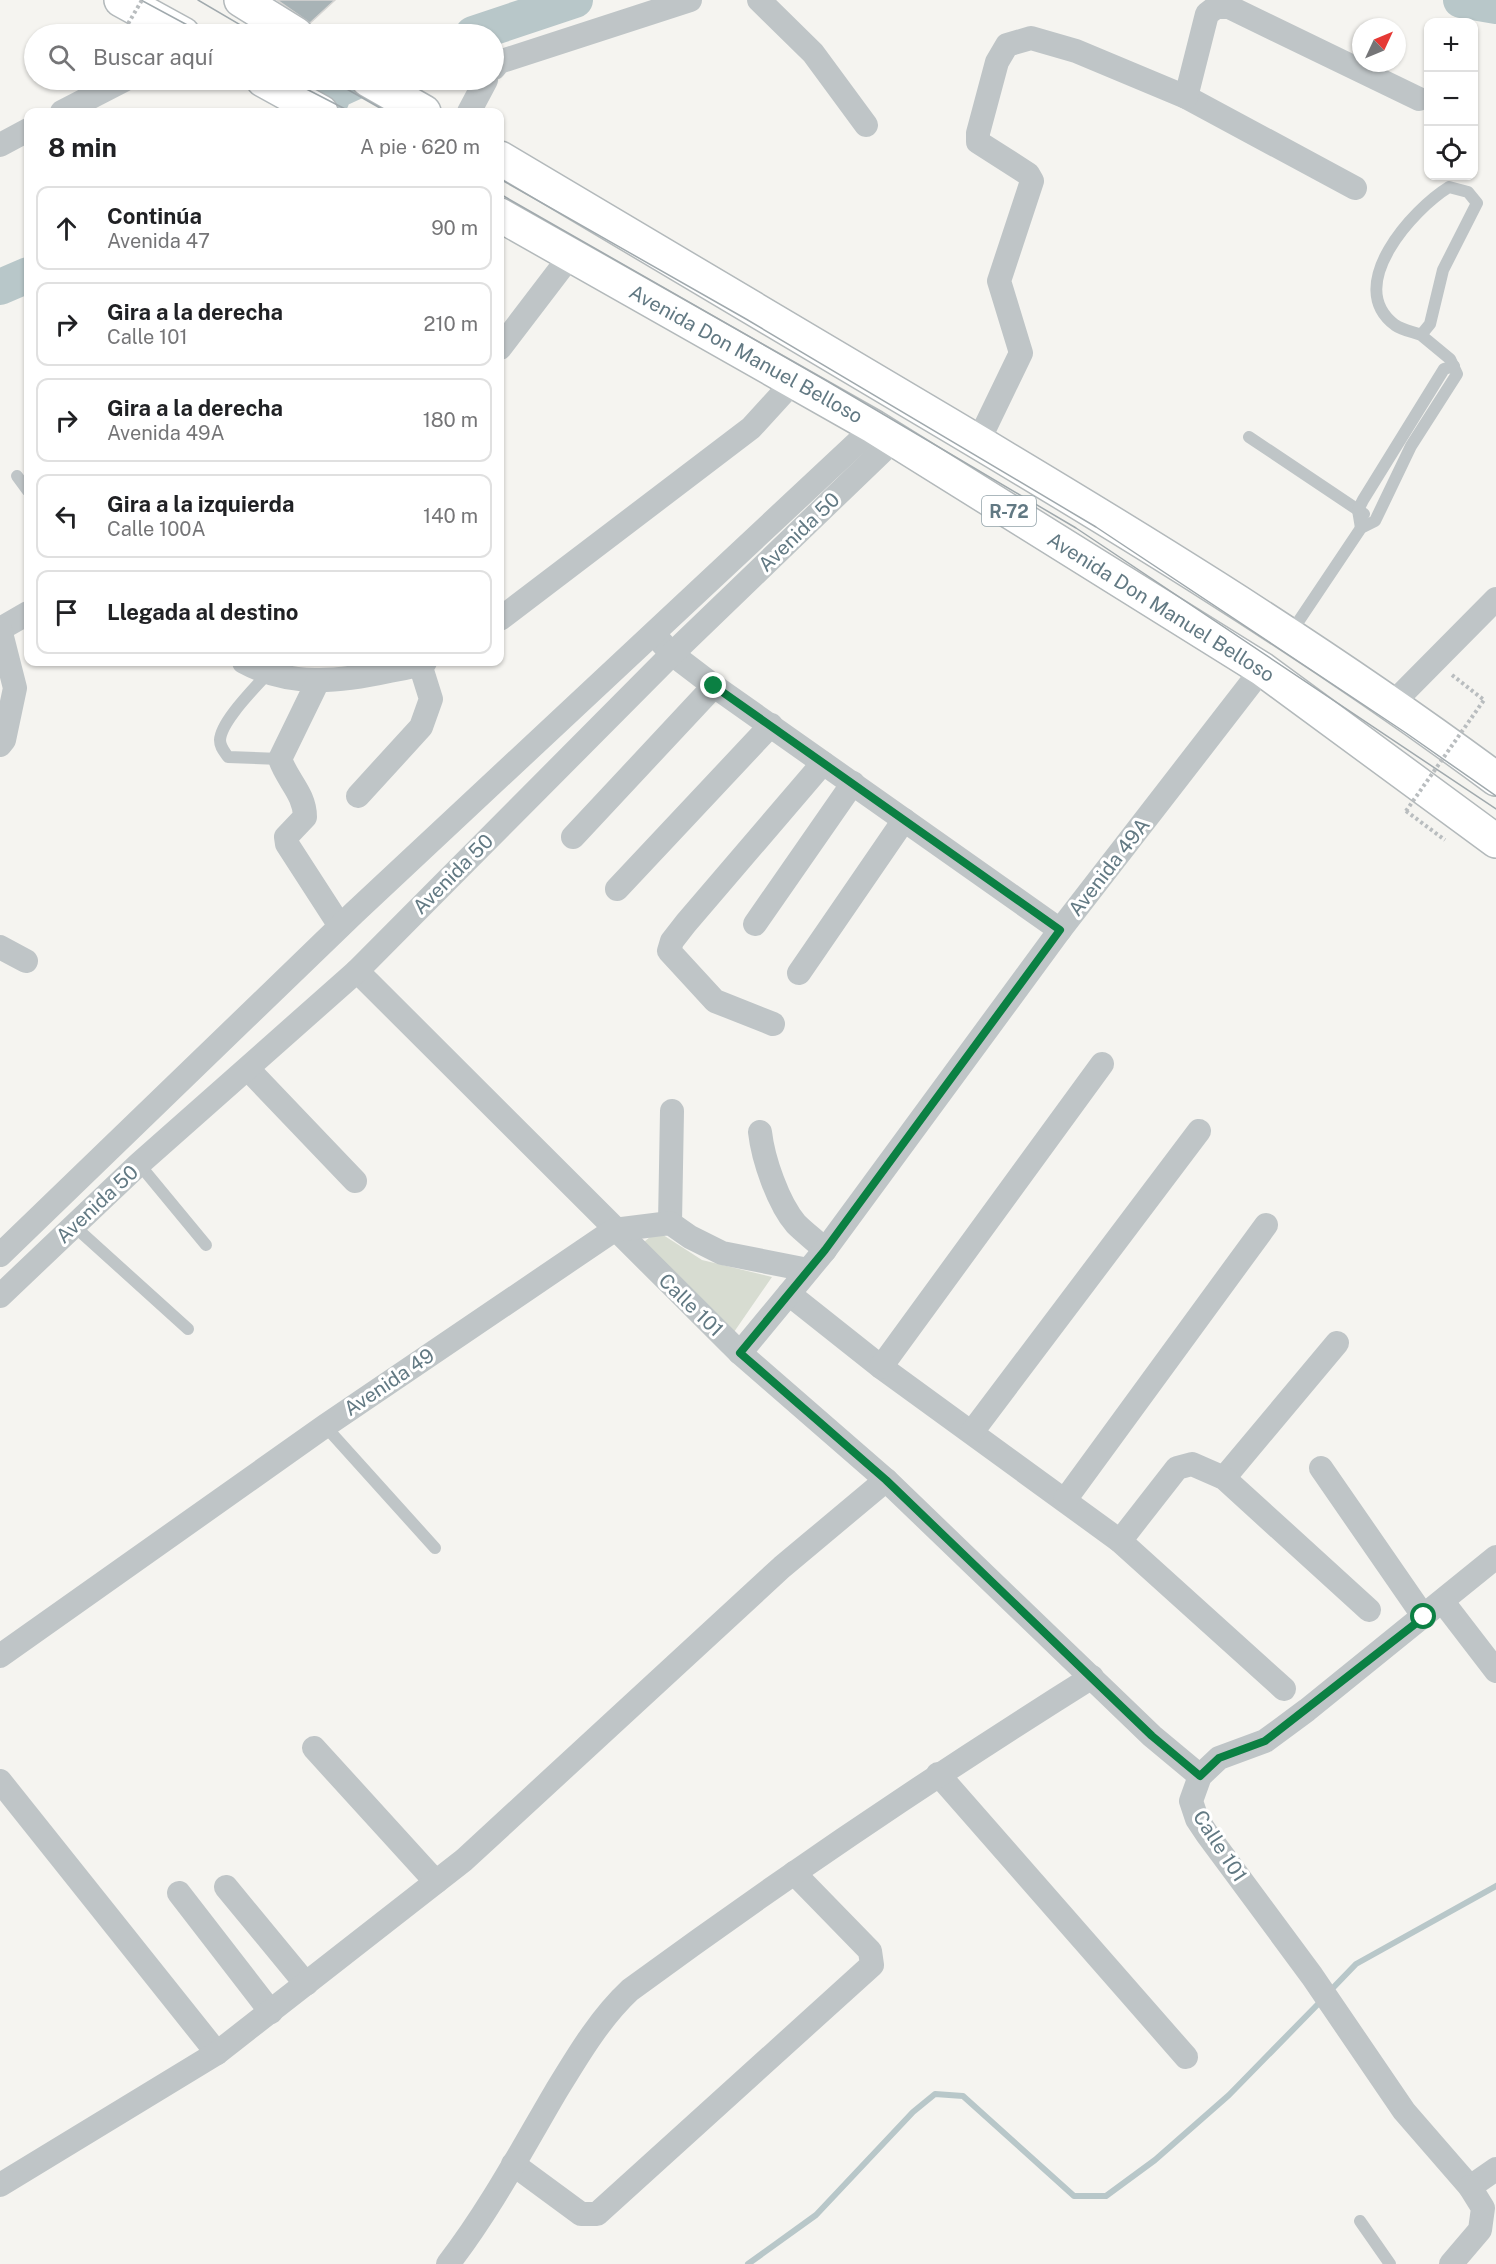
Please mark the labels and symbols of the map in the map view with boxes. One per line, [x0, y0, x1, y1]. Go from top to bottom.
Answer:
north arrow [1352, 18, 1406, 72]
street label: Avenida Don Manuel Belloso [625, 280, 867, 428]
street label: Avenida 50 [753, 487, 845, 577]
road number: R-72 [982, 496, 1036, 526]
street label: Avenida Don Manuel Belloso [1043, 527, 1279, 687]
route end [700, 672, 726, 698]
street label: Avenida 49A [1063, 813, 1155, 921]
street label: Avenida 50 [408, 829, 498, 919]
street label: Avenida 50 [51, 1160, 143, 1248]
street label: Calle 101 [654, 1268, 728, 1342]
street label: Avenida 49 [339, 1343, 439, 1421]
route start [1410, 1603, 1436, 1629]
street label: Calle 101 [1188, 1806, 1252, 1886]

